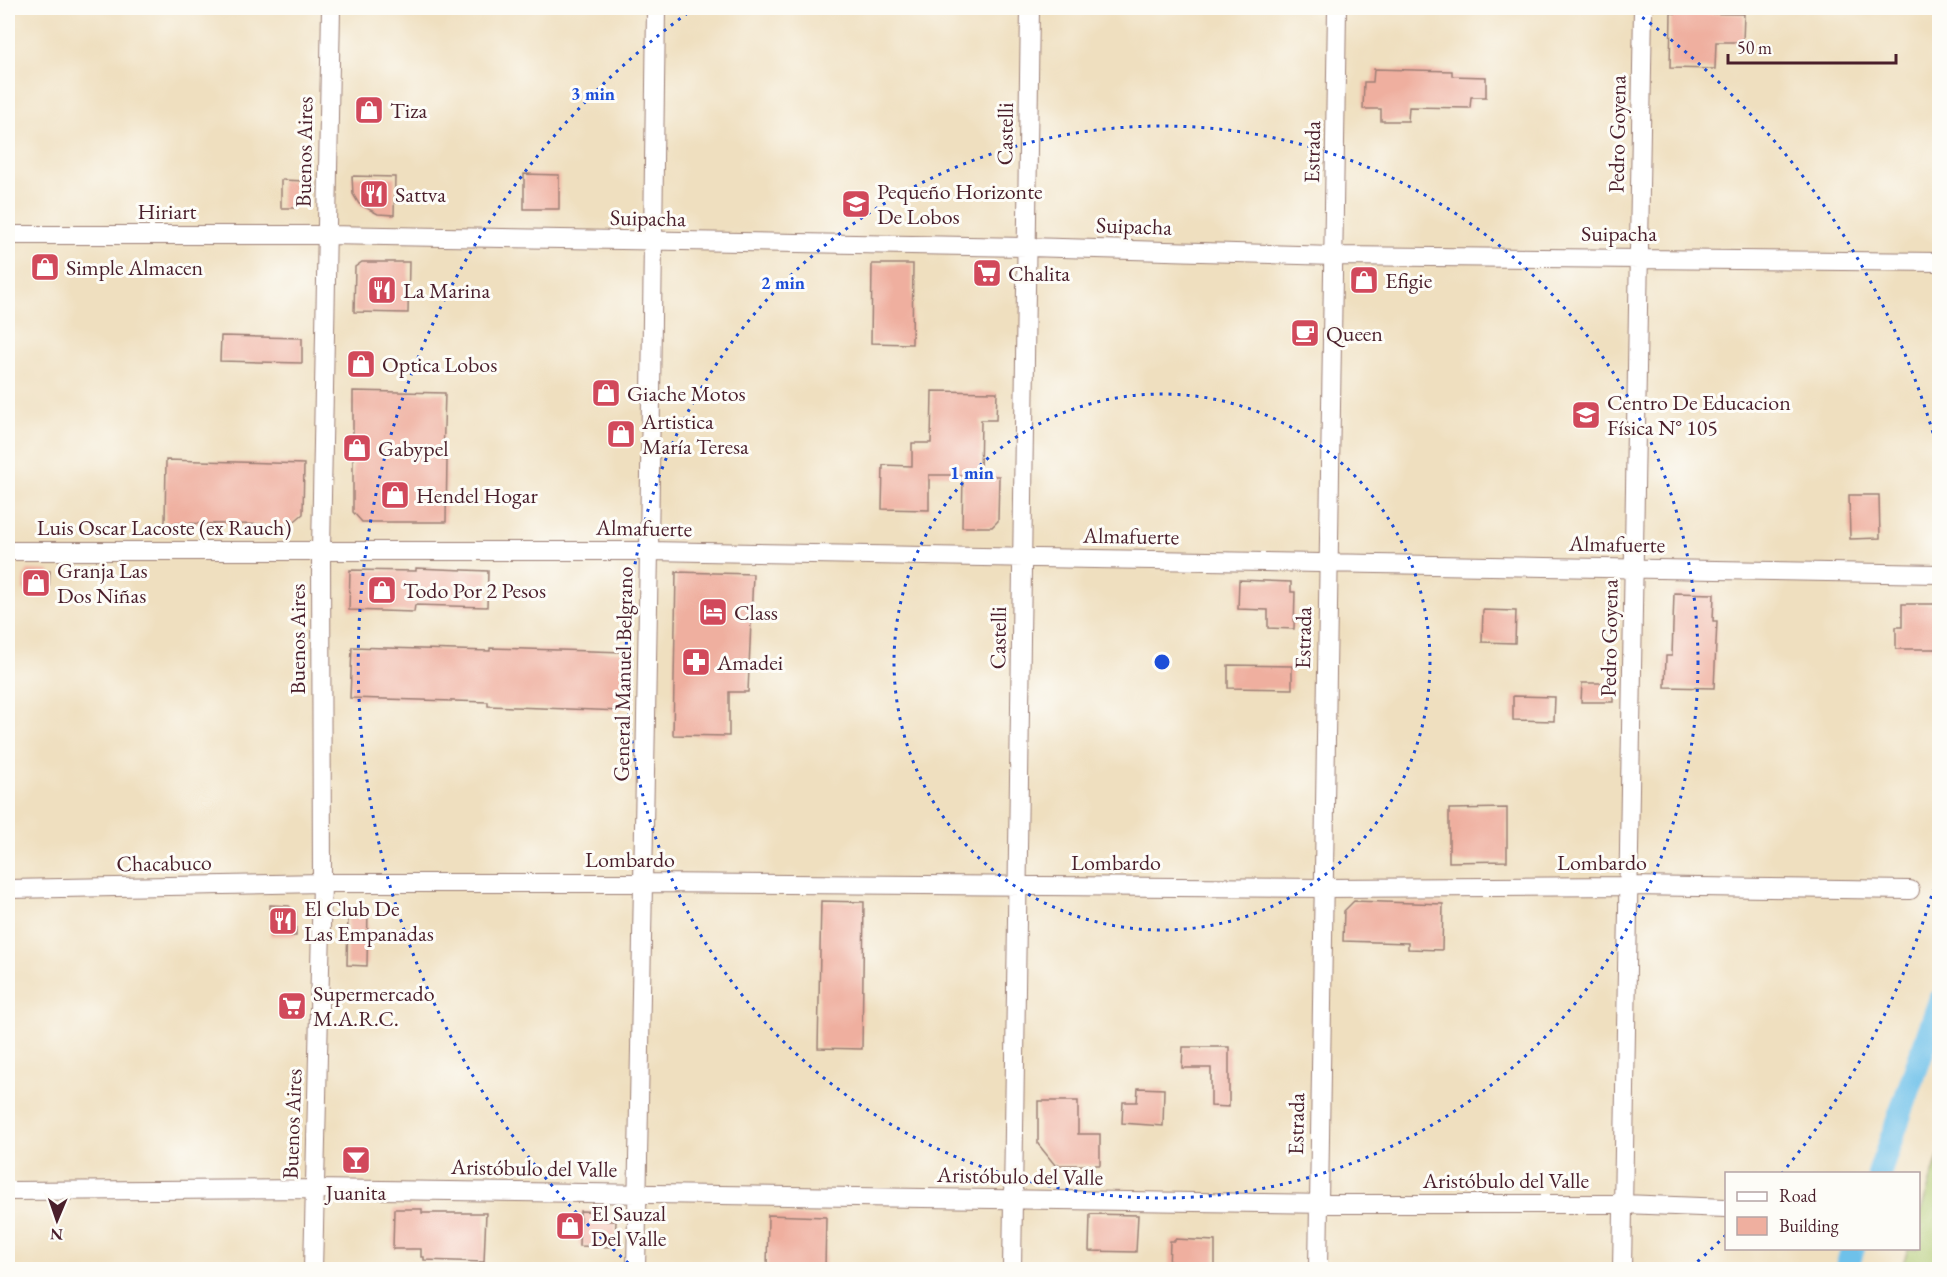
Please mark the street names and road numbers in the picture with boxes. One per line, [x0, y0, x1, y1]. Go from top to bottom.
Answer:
street label: Pedro Goyena [1601, 75, 1633, 193]
street label: Buenos Aires [289, 96, 319, 208]
street label: Castelli [990, 102, 1020, 166]
street label: Estrada [1297, 120, 1327, 183]
street label: Hiriart [138, 197, 197, 226]
street label: Suipacha [610, 203, 686, 233]
street label: Suipacha [1095, 210, 1173, 242]
street label: Suipacha [1581, 219, 1657, 248]
street label: Luis Oscar Lacoste (ex Rauch) [37, 513, 291, 542]
street label: Almafuerte [595, 513, 693, 543]
street label: Almafuerte [1082, 521, 1180, 551]
street label: Almafuerte [1568, 529, 1666, 559]
street label: General Manuel Belgrano [607, 566, 639, 782]
street label: Pedro Goyena [1593, 579, 1625, 697]
street label: Buenos Aires [283, 584, 312, 694]
street label: Castelli [983, 606, 1013, 670]
street label: Estrada [1288, 606, 1318, 669]
street label: Lombardo [585, 845, 675, 874]
street label: Chacabuco [116, 848, 212, 878]
street label: Lombardo [1071, 848, 1161, 877]
street label: Lombardo [1557, 848, 1647, 877]
street label: Buenos Aires [276, 1068, 308, 1180]
street label: Estrada [1281, 1092, 1311, 1155]
street label: Aristóbulo del Valle [450, 1152, 618, 1184]
street label: Aristóbulo del Valle [936, 1160, 1104, 1192]
street label: Aristóbulo del Valle [1422, 1166, 1590, 1195]

